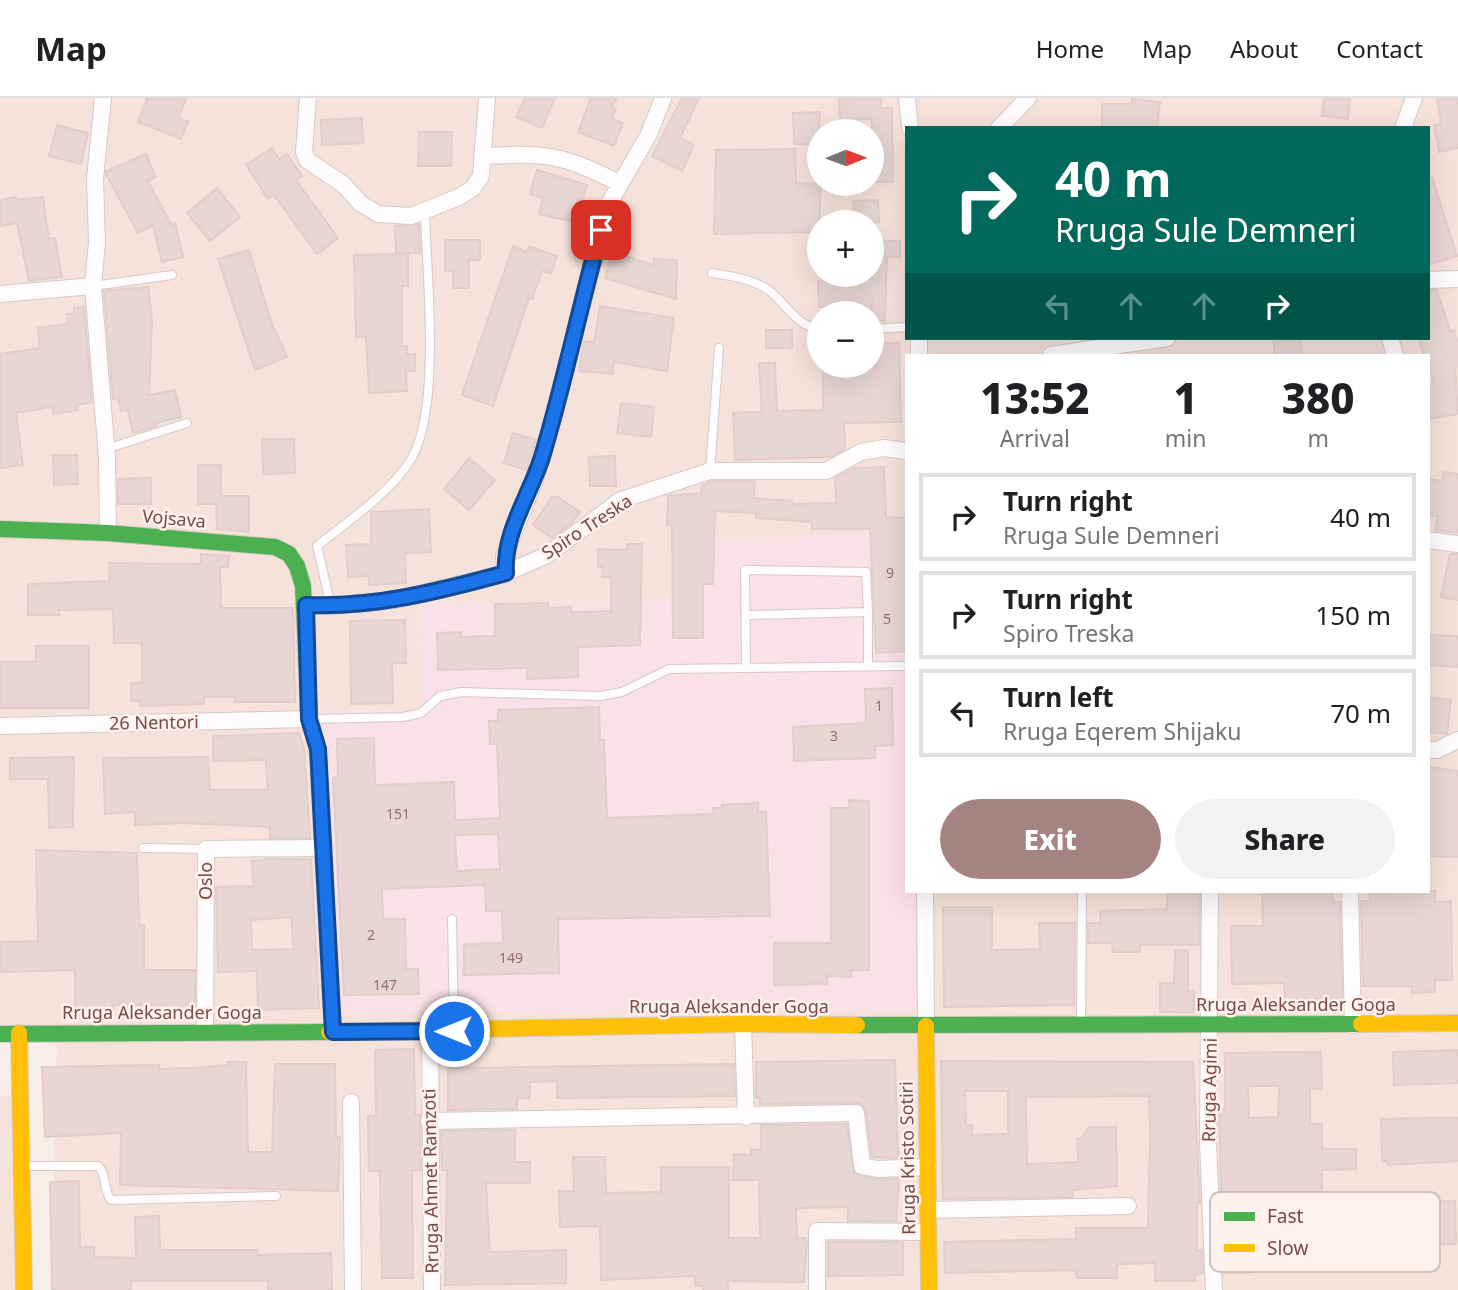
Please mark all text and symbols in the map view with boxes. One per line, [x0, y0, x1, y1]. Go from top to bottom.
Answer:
text: Map [35, 26, 107, 71]
text: Home [1036, 32, 1104, 65]
text: Map [1142, 32, 1192, 65]
text: About [1230, 32, 1298, 65]
text: Contact [1336, 32, 1423, 65]
north arrow [807, 119, 884, 196]
map controls [807, 119, 884, 378]
text: 40 m [1055, 145, 1172, 211]
icon: right [940, 154, 1031, 245]
pin [571, 200, 631, 260]
text: Rruga Sule Demneri [1055, 208, 1356, 251]
button: + [807, 210, 884, 287]
icon: arrive [582, 211, 620, 249]
icon: left [1039, 287, 1077, 325]
icon: ahead [1112, 287, 1150, 325]
icon: ahead [1185, 287, 1223, 325]
icon: right [1258, 287, 1296, 325]
button: − [807, 301, 884, 378]
text: 13:52 [980, 369, 1089, 426]
text: 1 [1173, 369, 1198, 426]
text: 380 [1282, 369, 1355, 426]
text: Arrival [1000, 422, 1070, 454]
text: min [1165, 422, 1206, 454]
text: m [1307, 422, 1329, 454]
text: Turn right [1003, 483, 1133, 519]
street label: Spiro Treska [537, 488, 636, 564]
icon: right [944, 498, 982, 536]
text: 40 m [1330, 499, 1391, 535]
street label: Vojsava [141, 503, 207, 533]
text: Rruga Sule Demneri [1003, 519, 1220, 551]
house number: 9 [886, 563, 894, 582]
text: Turn right [1003, 581, 1133, 617]
icon: right [944, 596, 982, 634]
text: 150 m [1315, 597, 1391, 633]
house number: 5 [883, 609, 891, 628]
text: Spiro Treska [1003, 617, 1135, 649]
text: Turn left [1003, 679, 1114, 715]
icon: left [944, 694, 982, 732]
text: 70 m [1330, 695, 1391, 731]
house number: 1 [875, 696, 883, 715]
street label: 26 Nentori [109, 709, 199, 735]
text: Rruga Eqerem Shijaku [1003, 715, 1242, 747]
house number: 3 [830, 726, 838, 745]
button: Exit [940, 799, 1161, 879]
button: Share [1175, 799, 1395, 879]
house number: 151 [386, 804, 410, 823]
street label: Oslo [193, 862, 217, 900]
house number: 2 [367, 925, 375, 944]
house number: 149 [499, 948, 523, 967]
house number: 147 [373, 975, 397, 994]
street label: Rruga Aleksander Goga [1196, 992, 1396, 1016]
position arrow [417, 994, 491, 1068]
street label: Rruga Aleksander Goga [629, 994, 829, 1018]
street label: Rruga Aleksander Goga [62, 1000, 262, 1024]
street label: Rruga Agimi [1196, 1038, 1222, 1142]
street label: Rruga Kristo Sotiri [894, 1081, 920, 1235]
street label: Rruga Ahmet Ramzoti [416, 1088, 444, 1274]
legend [1210, 1192, 1440, 1272]
text: Fast [1267, 1203, 1304, 1229]
text: Slow [1267, 1235, 1308, 1261]

